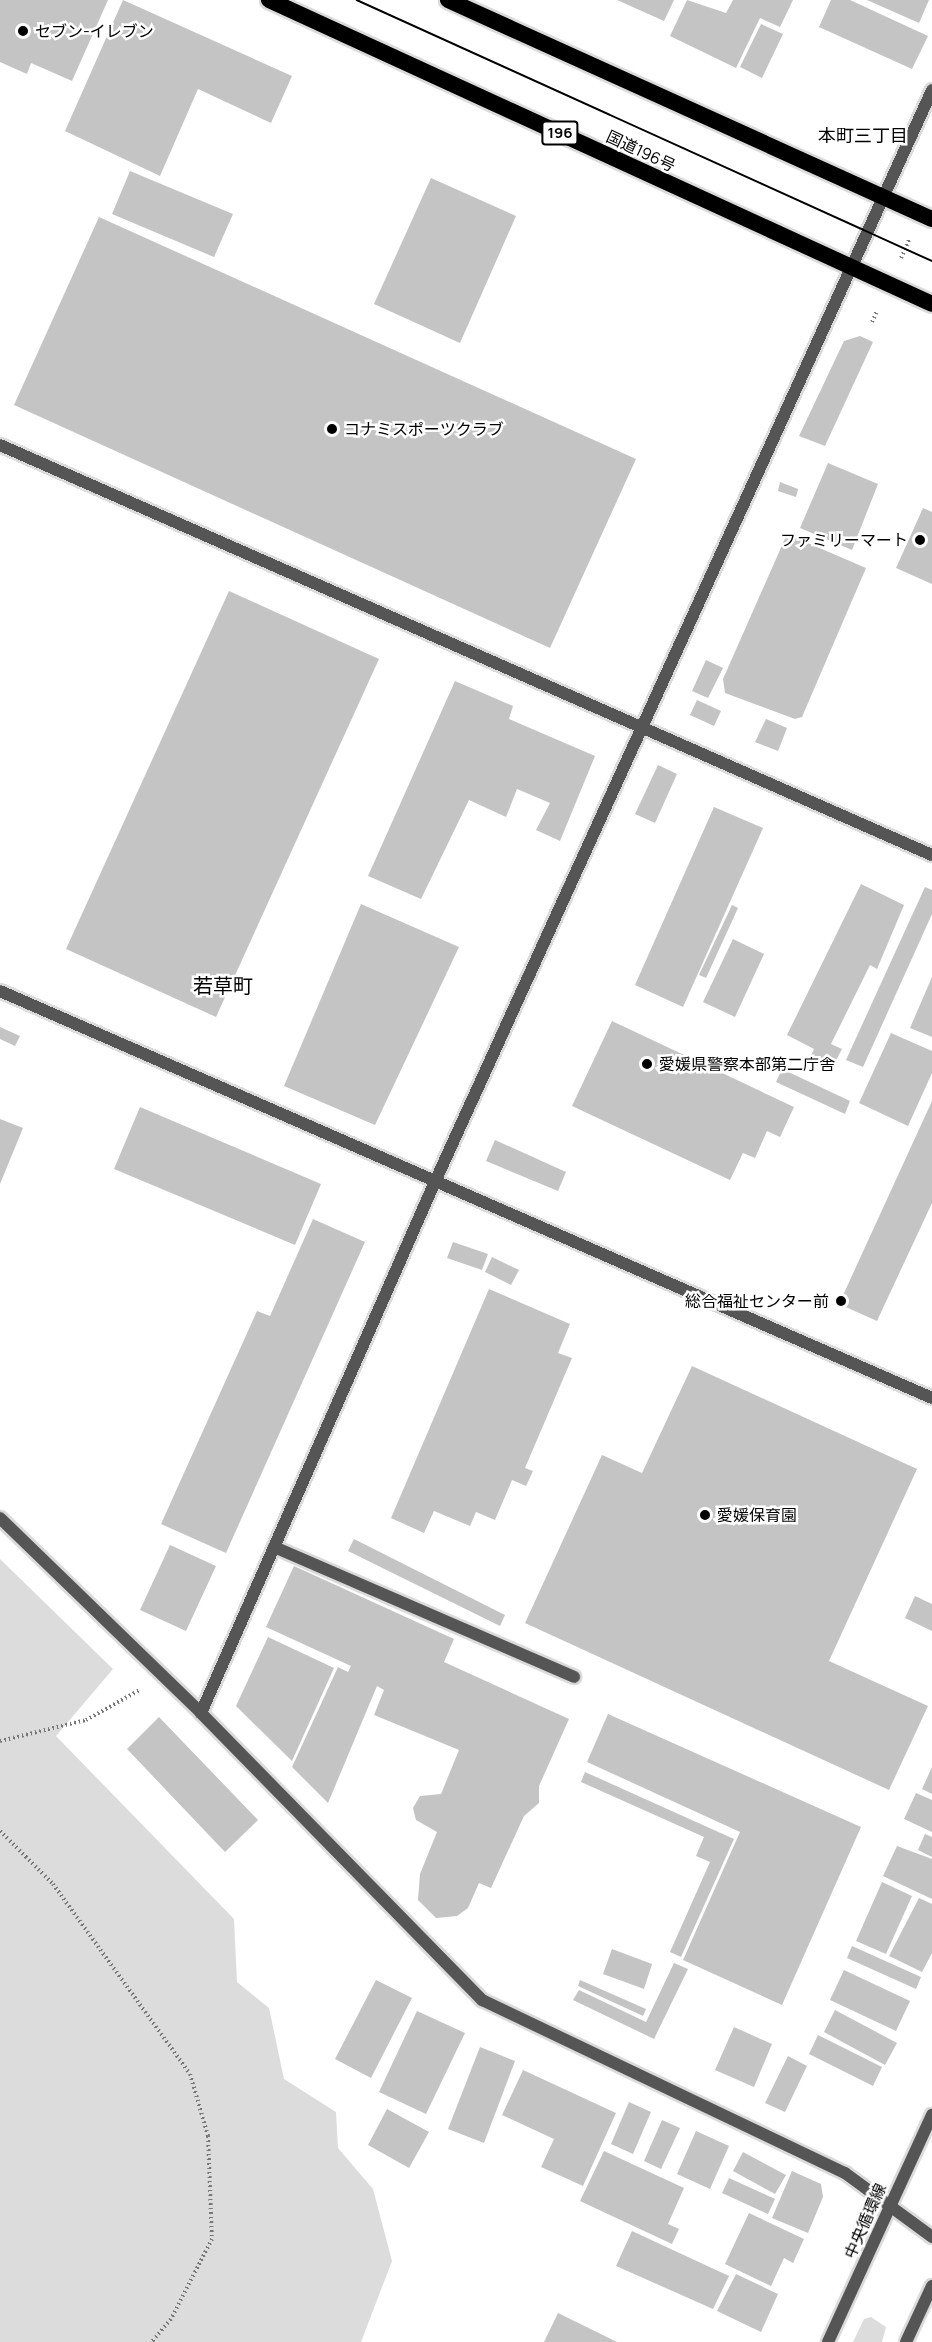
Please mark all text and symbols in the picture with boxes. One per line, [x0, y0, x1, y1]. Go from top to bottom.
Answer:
place label: セブン-イレブン [35, 21, 154, 41]
marker: セブン-イレブン [16, 24, 30, 38]
road number: 196 [540, 121, 580, 145]
district label: 本町三丁目 [818, 124, 908, 146]
street label: 国道196号 [603, 127, 679, 175]
place label: コナミスポーツクラブ [344, 419, 504, 439]
marker: コナミスポーツクラブ [325, 422, 339, 436]
place label: ファミリーマート [780, 530, 908, 550]
marker: ファミリーマート [913, 533, 927, 547]
district label: 若草町 [193, 973, 253, 997]
place label: 愛媛県警察本部第二庁舎 [659, 1054, 835, 1074]
marker: 愛媛県警察本部第二庁舎 [640, 1057, 654, 1071]
place label: 総合福祉センター前 [685, 1291, 829, 1311]
marker: 総合福祉センター前 [834, 1294, 848, 1308]
place label: 愛媛保育園 [717, 1505, 797, 1525]
marker: 愛媛保育園 [698, 1508, 712, 1522]
street label: 中央循環線 [840, 2181, 890, 2261]

